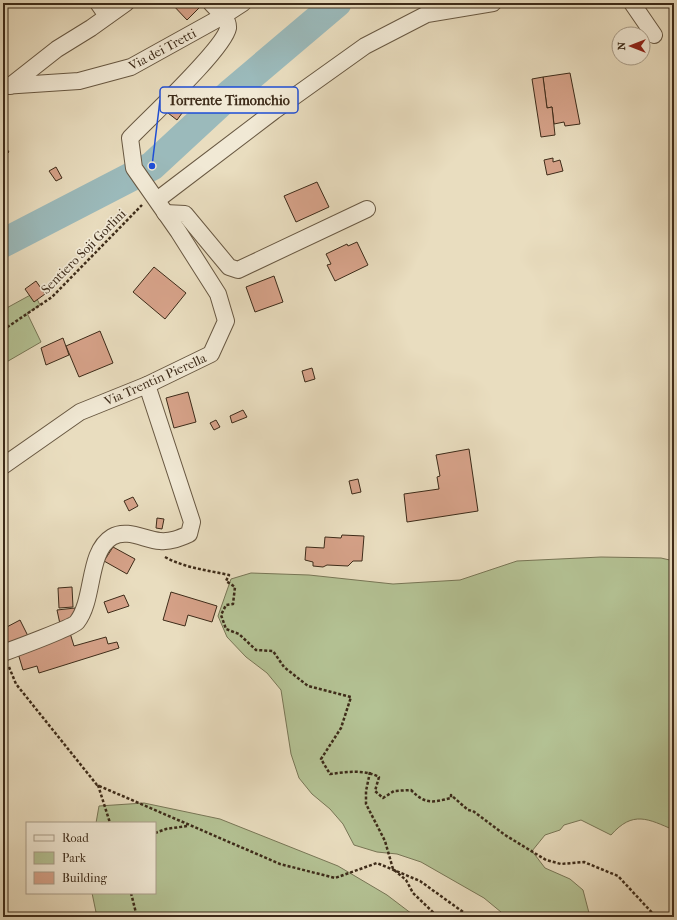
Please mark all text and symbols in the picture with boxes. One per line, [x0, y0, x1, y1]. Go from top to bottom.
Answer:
street label: Via dei Tretti [125, 25, 199, 74]
north arrow [611, 26, 651, 66]
text: N [615, 41, 628, 50]
callout: Torrente Timonchio [160, 87, 298, 113]
text: Torrente Timonchio [167, 92, 290, 109]
street label: Sentiero Soji Gorlini [38, 206, 129, 297]
street label: Via Trentin Pierella [101, 350, 209, 409]
legend [26, 822, 156, 894]
text: Road [62, 831, 89, 845]
text: Park [62, 851, 87, 865]
text: Building [62, 871, 107, 885]

